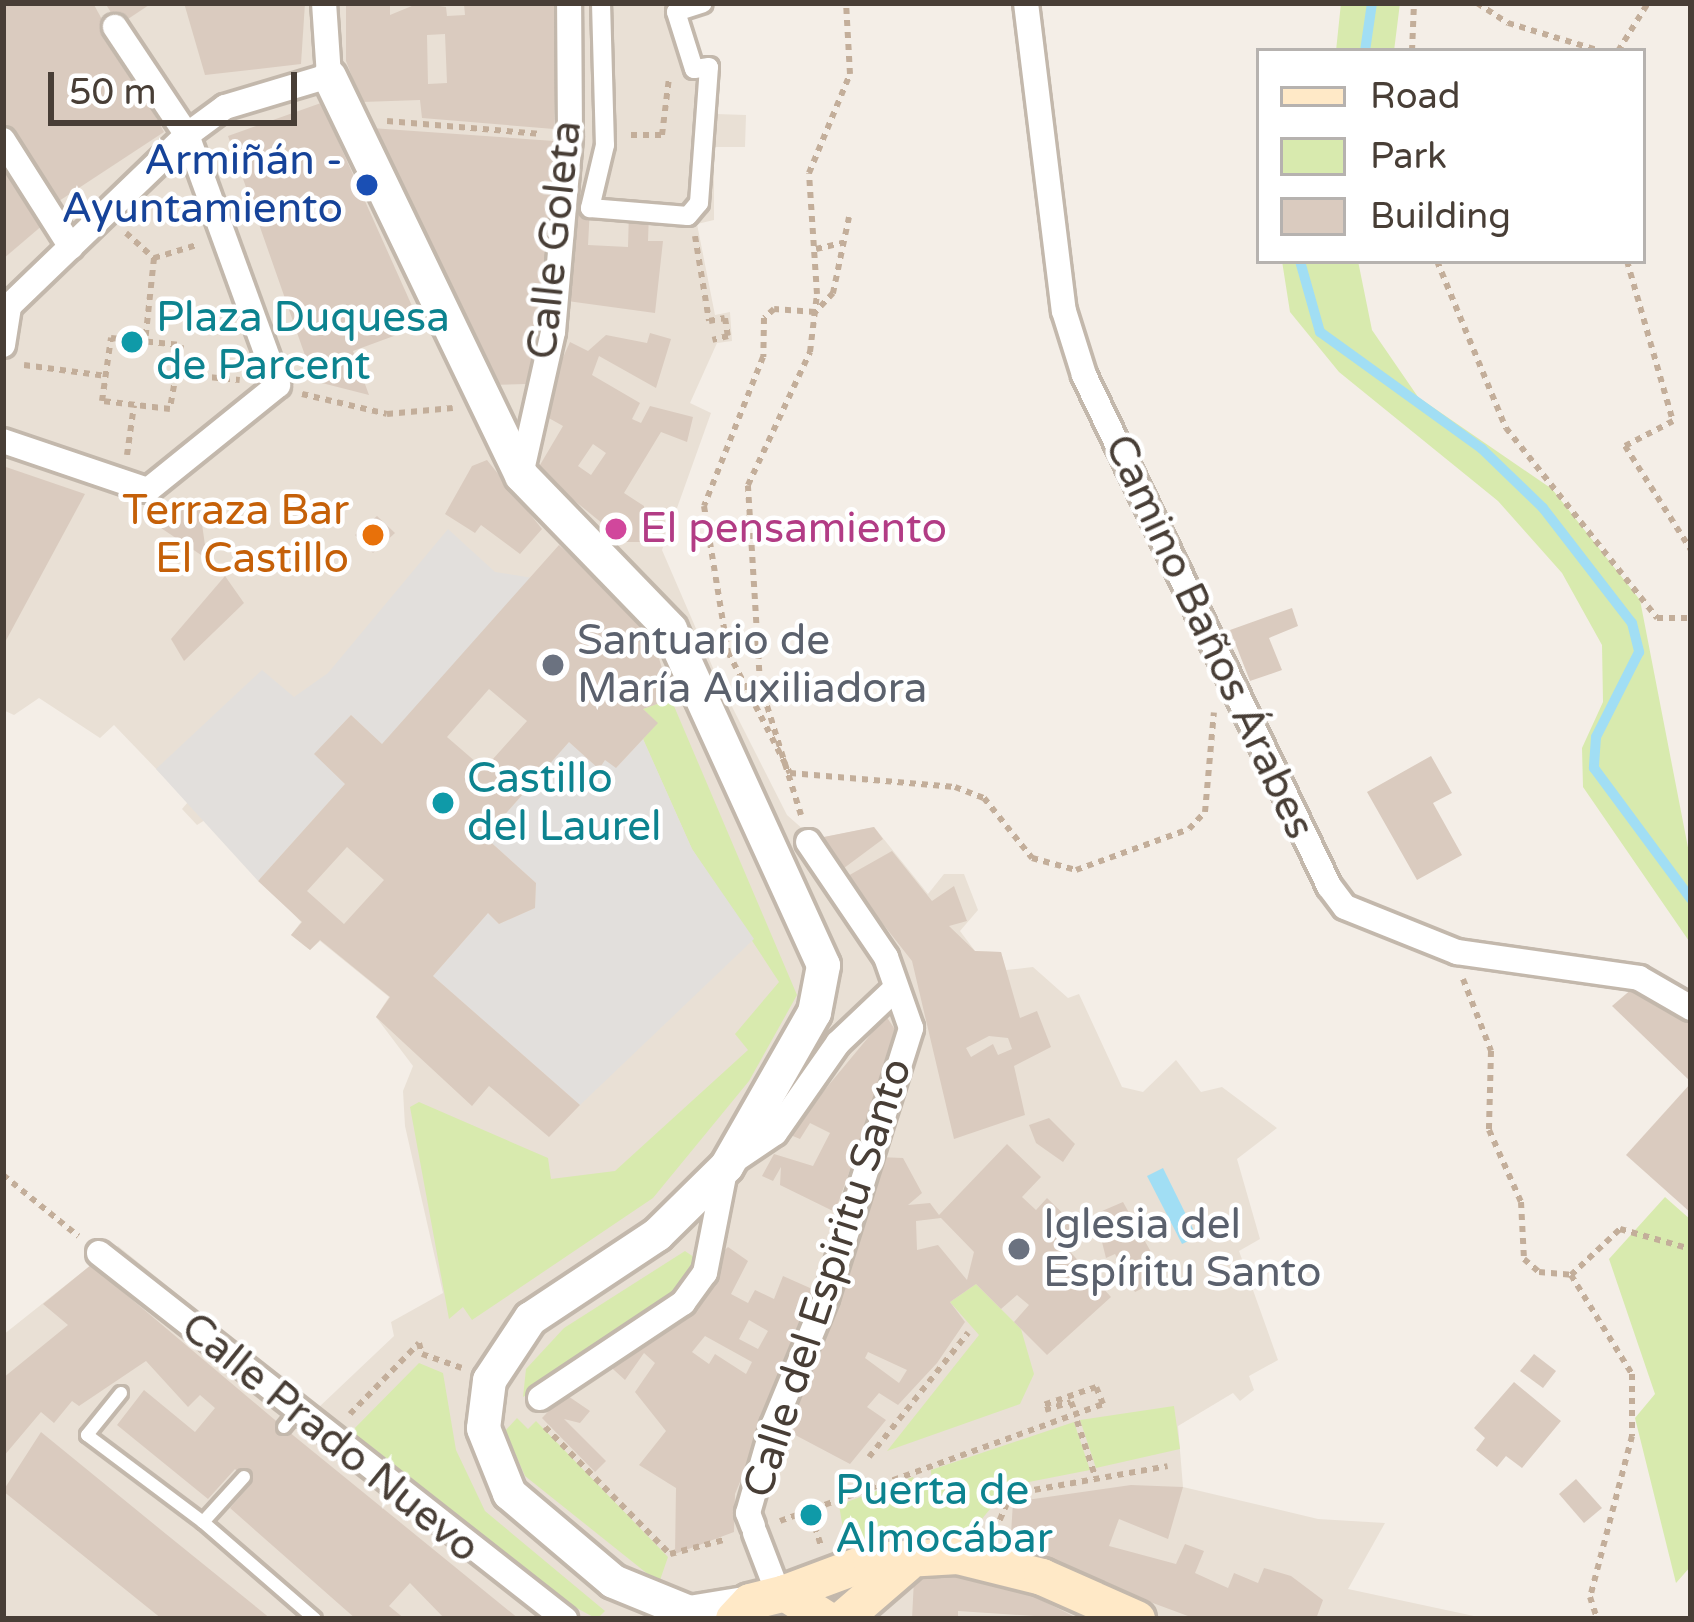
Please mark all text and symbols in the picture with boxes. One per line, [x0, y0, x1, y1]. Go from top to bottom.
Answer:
scale bar [54, 48, 303, 122]
legend [1256, 48, 1646, 264]
text: 50 m [69, 71, 157, 114]
text: Road [1370, 75, 1460, 118]
street label: Calle Goleta [517, 118, 593, 362]
text: Park [1370, 135, 1447, 178]
place label: Armiñán - Ayuntamiento [61, 136, 343, 234]
marker: Armiñán - Ayuntamiento [354, 172, 380, 198]
text: Building [1370, 195, 1511, 238]
place label: Plaza Duquesa de Parcent [156, 293, 450, 392]
marker: Plaza Duquesa de Parcent [119, 329, 145, 355]
street label: Camino Baños Árabes [1093, 427, 1325, 847]
place label: Terraza Bar El Castillo [122, 486, 349, 584]
place label: El pensamiento [640, 504, 947, 554]
marker: El pensamiento [603, 516, 629, 542]
marker: Terraza Bar El Castillo [360, 522, 386, 548]
place label: Santuario de María Auxiliadora [577, 616, 927, 714]
marker: Santuario de María Auxiliadora [540, 652, 566, 678]
place label: Castillo del Laurel [467, 754, 662, 852]
marker: Castillo del Laurel [430, 790, 456, 816]
street label: Calle del Espiritu Santo [733, 1052, 923, 1504]
place label: Iglesia del Espíritu Santo [1043, 1200, 1322, 1298]
marker: Iglesia del Espíritu Santo [1006, 1236, 1032, 1262]
street label: Calle Prado Nuevo [171, 1302, 489, 1574]
place label: Puerta de Almocábar [835, 1466, 1053, 1564]
marker: Puerta de Almocábar [798, 1502, 824, 1528]

